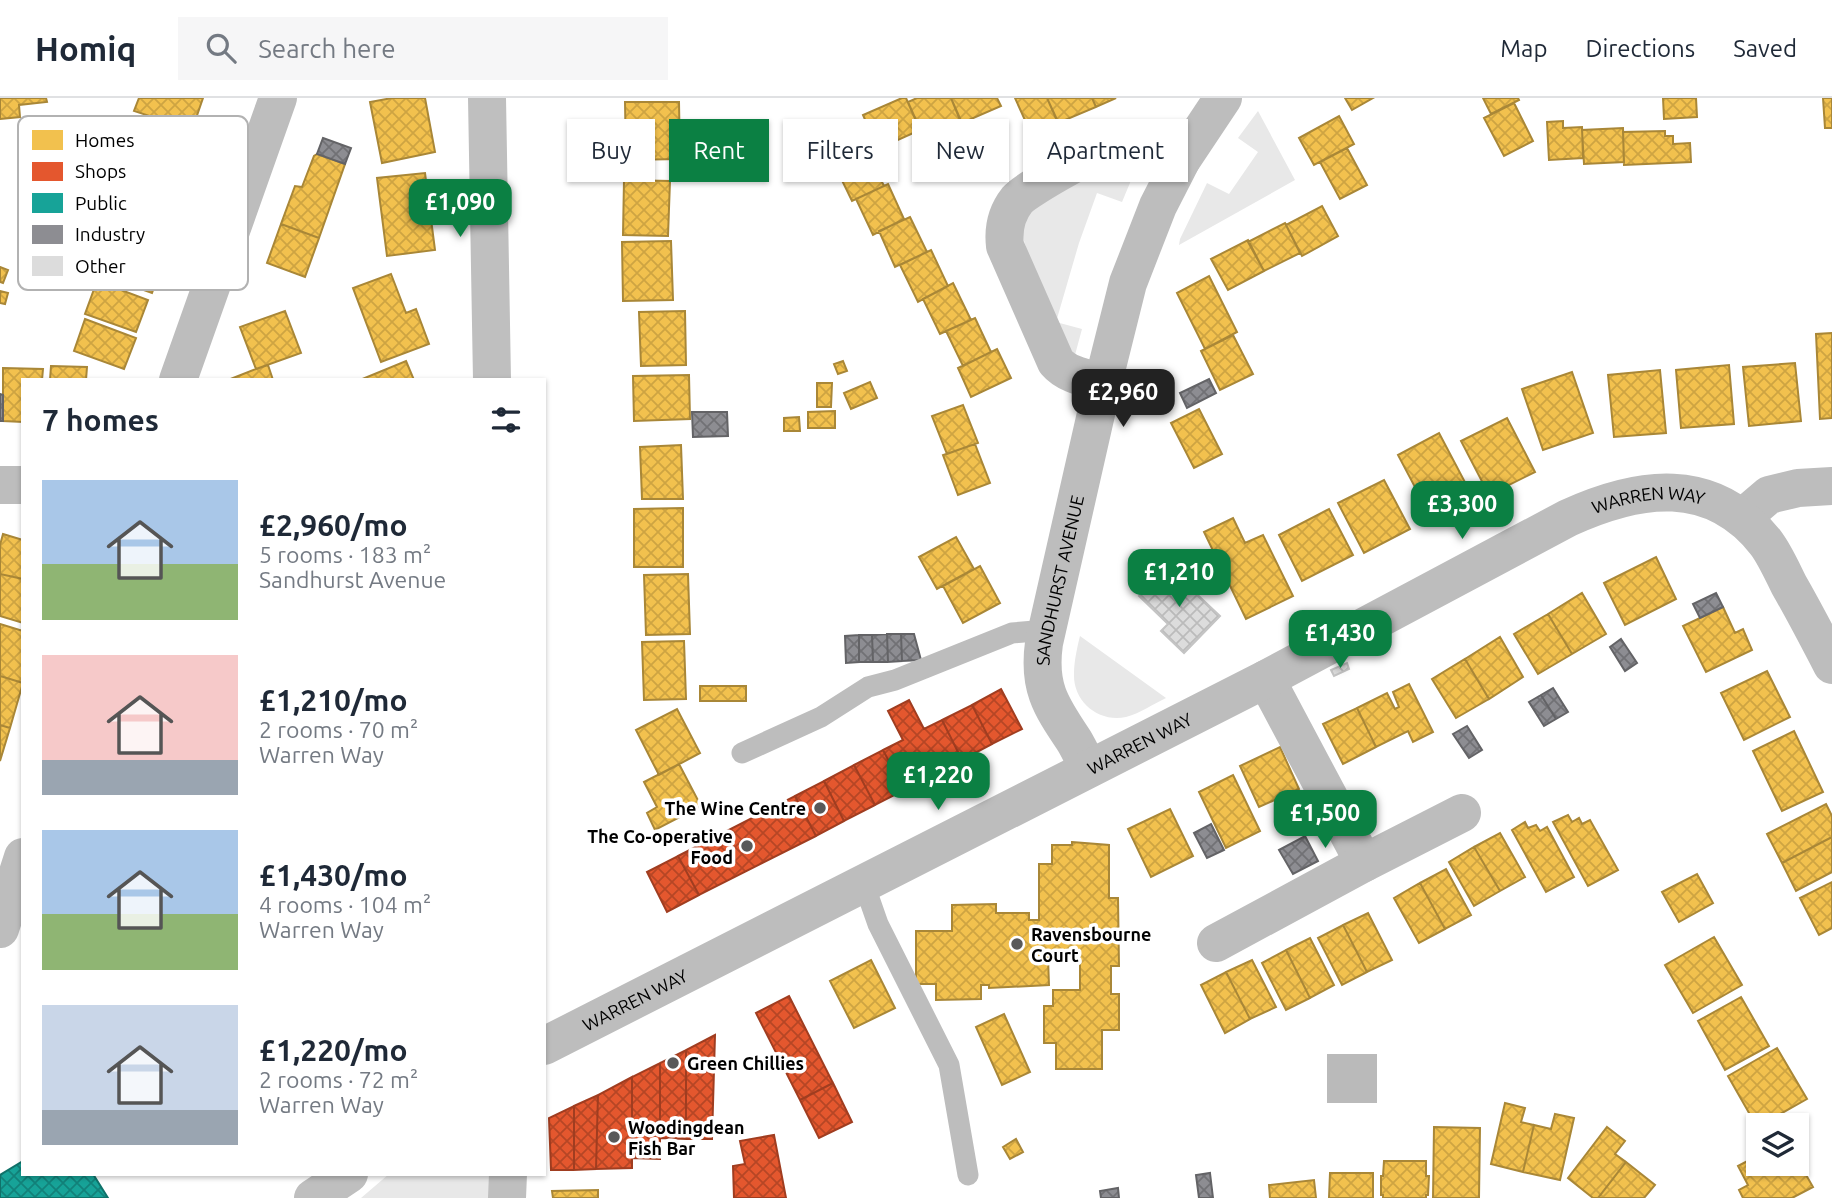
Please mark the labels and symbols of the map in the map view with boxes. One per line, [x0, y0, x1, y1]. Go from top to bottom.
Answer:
legend [18, 116, 248, 290]
text: Homes [75, 129, 135, 151]
text: Shops [75, 160, 126, 182]
pin: £1,090 [403, 180, 517, 239]
text: Public [75, 192, 127, 214]
text: Industry [75, 223, 145, 245]
text: Other [75, 255, 126, 277]
pin: £2,960 [1066, 370, 1180, 429]
pin: £3,300 [1405, 482, 1519, 541]
street label: WARREN WAY [1589, 482, 1708, 517]
street label: SANDHURST AVENUE [1032, 493, 1087, 666]
pin: £1,210 [1122, 550, 1236, 609]
pin: £1,430 [1283, 610, 1397, 670]
street label: WARREN WAY [1084, 708, 1196, 778]
pin: £1,220 [881, 752, 995, 812]
pin: £1,500 [1268, 790, 1382, 850]
place label: The Wine Centre [665, 798, 806, 818]
marker: The Wine Centre [812, 800, 828, 816]
place label: The Co-operative Food [587, 826, 733, 867]
marker: The Co-operative Food [739, 838, 755, 854]
place label: Ravensbourne Court [1031, 924, 1151, 965]
marker: Ravensbourne Court [1009, 936, 1025, 952]
street label: WARREN WAY [579, 965, 691, 1035]
place label: Green Chillies [687, 1053, 804, 1073]
marker: Green Chillies [665, 1055, 681, 1071]
place label: Woodingdean Fish Bar [628, 1117, 745, 1158]
marker: Woodingdean Fish Bar [606, 1129, 622, 1145]

